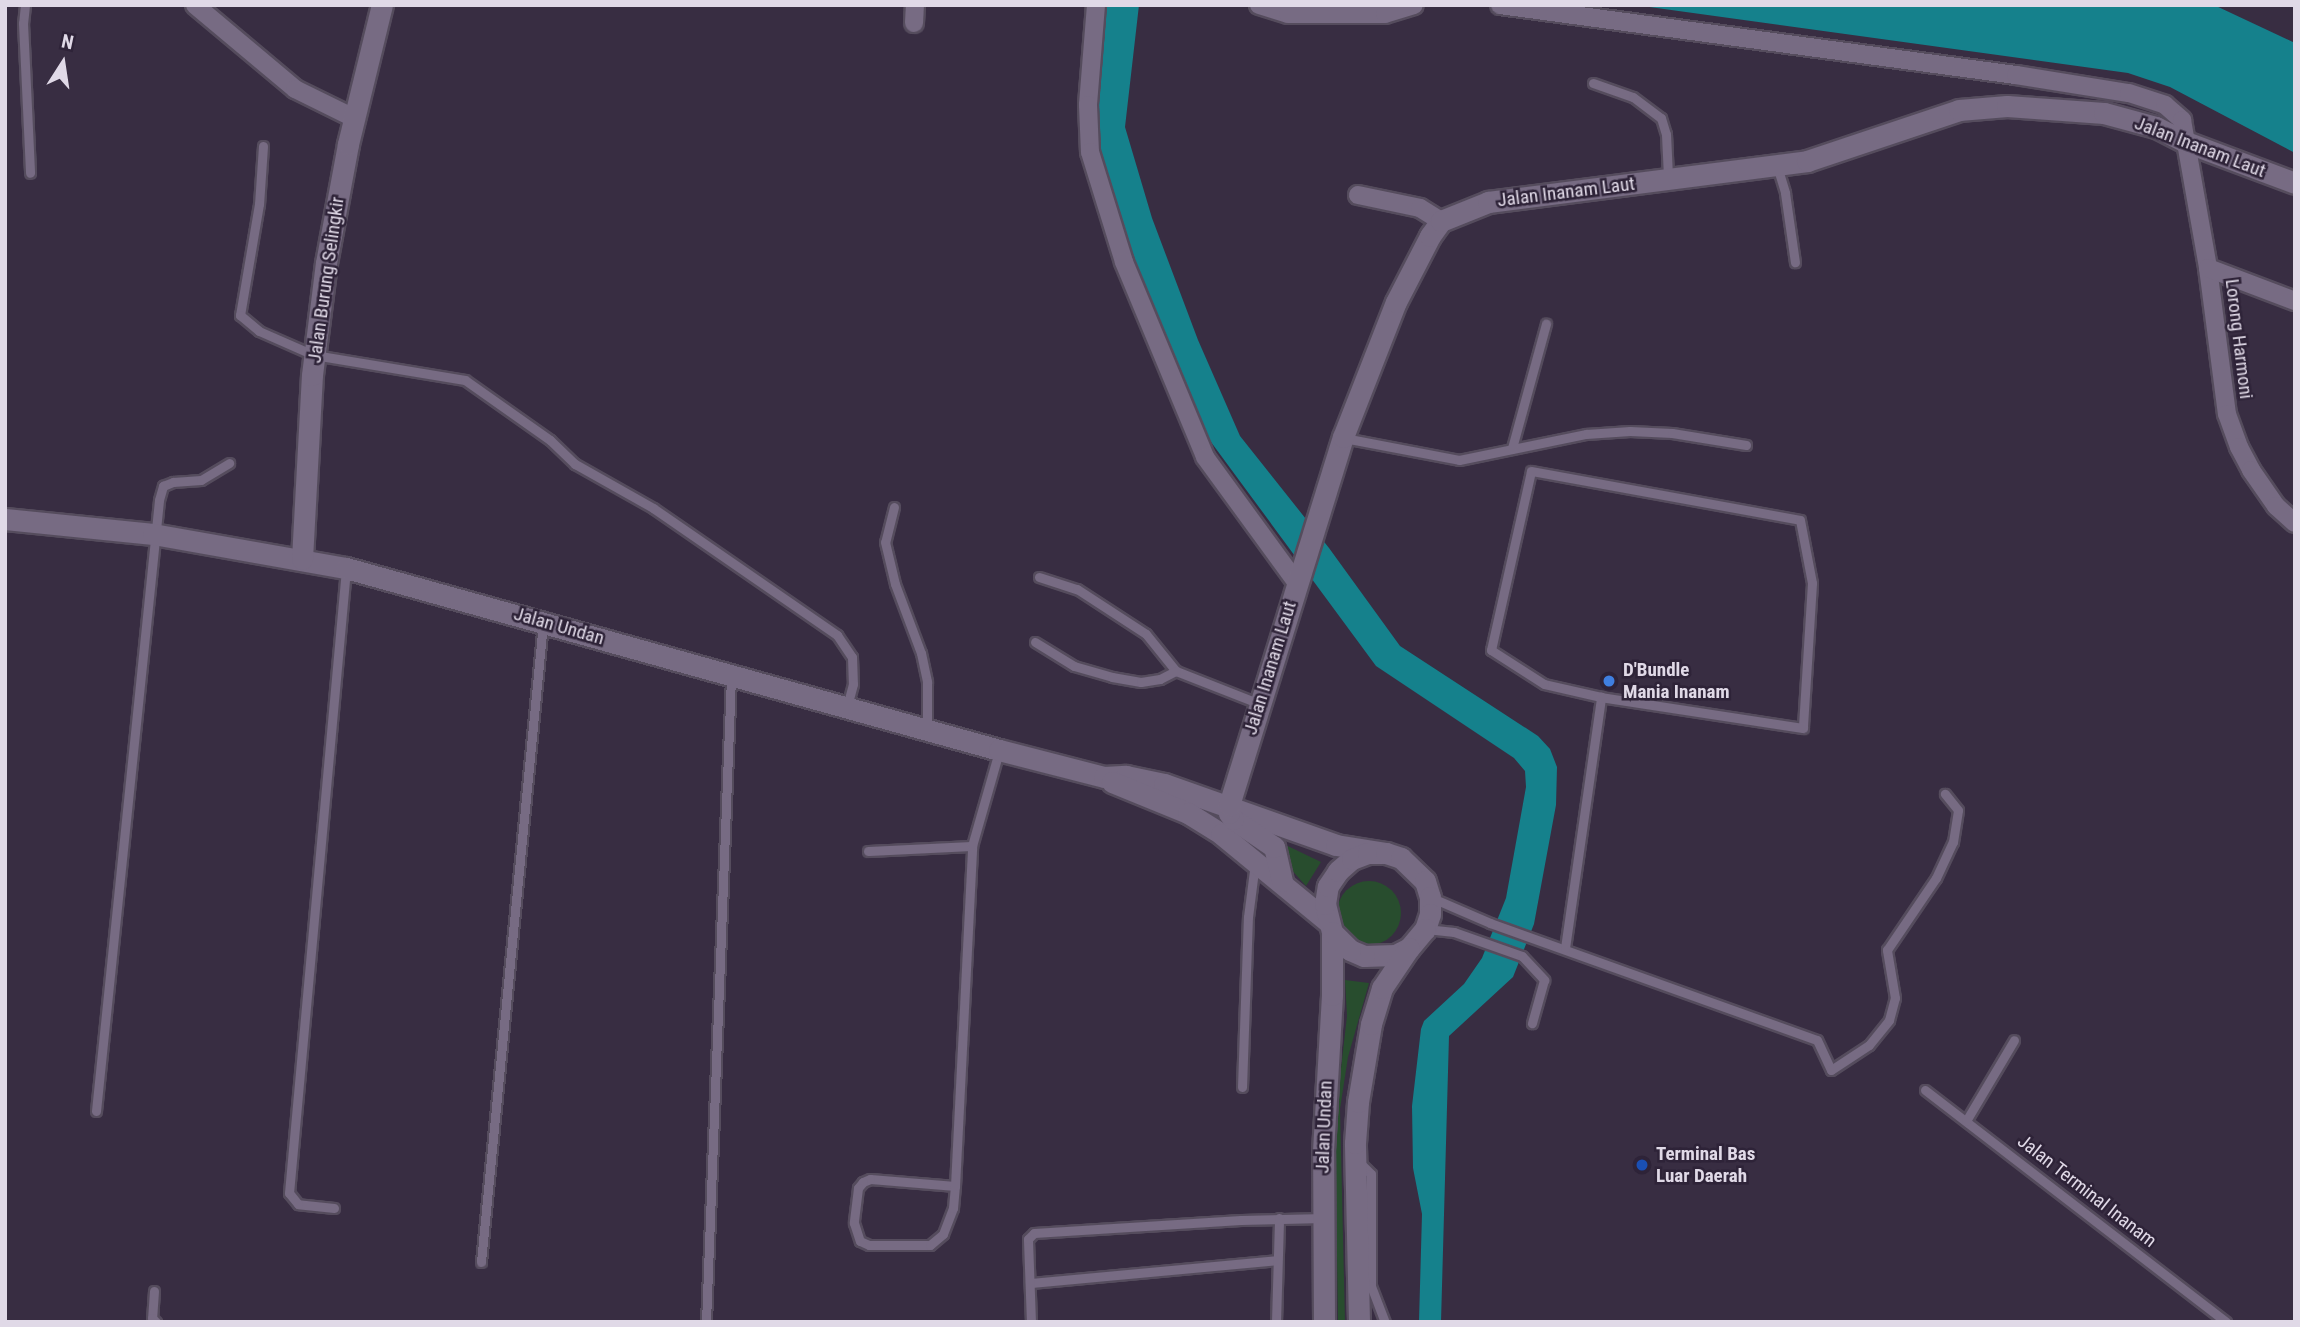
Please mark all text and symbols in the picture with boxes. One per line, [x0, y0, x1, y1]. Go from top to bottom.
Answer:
north arrow [28, 28, 98, 98]
text: N [59, 30, 76, 54]
street label: Jalan Inanam Laut [2131, 112, 2269, 182]
street label: Jalan Inanam Laut [1496, 172, 1636, 212]
street label: Jalan Burung Selingkir [303, 195, 349, 365]
street label: Lorong Harmoni [2220, 278, 2258, 400]
street label: Jalan Inanam Laut [1239, 599, 1301, 737]
street label: Jalan Undan [511, 602, 607, 650]
place label: D'Bundle Mania Inanam [1623, 659, 1730, 703]
marker: D'Bundle Mania Inanam [1601, 673, 1617, 689]
street label: Jalan Undan [1311, 1080, 1337, 1174]
street label: Jalan Terminal Inanam [2013, 1130, 2161, 1252]
place label: Terminal Bas Luar Daerah [1656, 1143, 1755, 1187]
marker: Terminal Bas Luar Daerah [1634, 1157, 1650, 1173]

